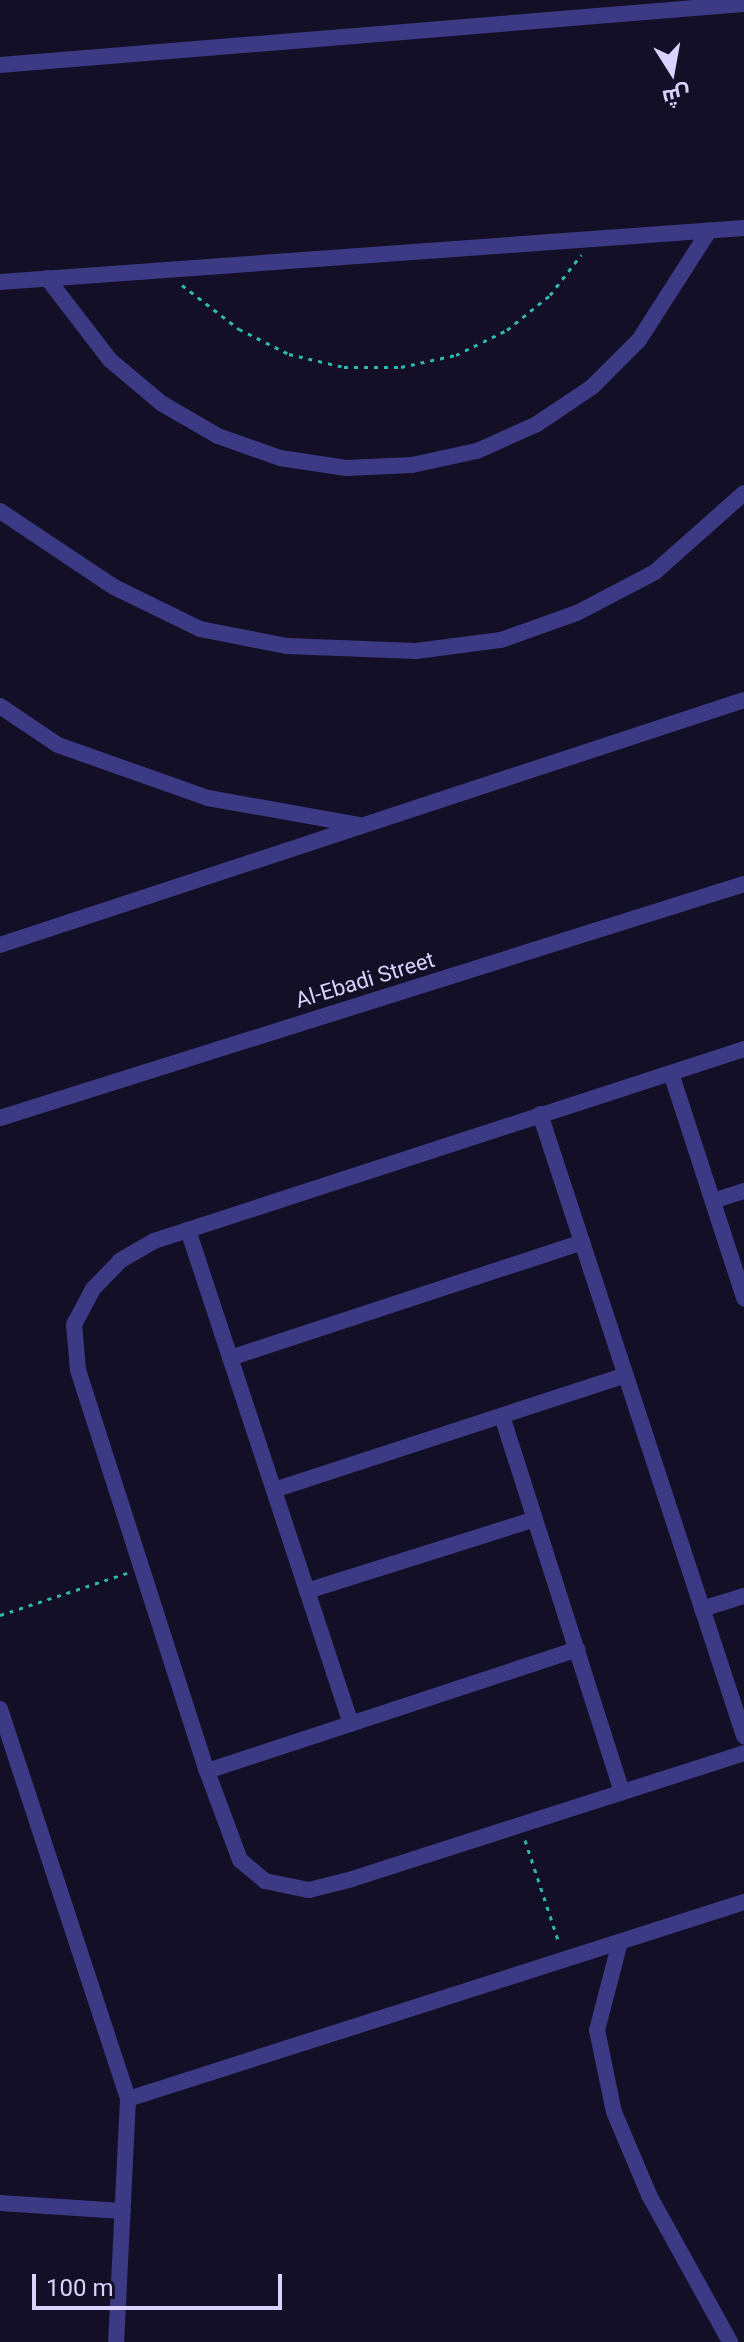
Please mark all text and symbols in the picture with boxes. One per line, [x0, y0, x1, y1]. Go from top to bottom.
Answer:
north arrow [632, 32, 712, 112]
text: ش [660, 81, 693, 111]
street label: Al-Ebadi Street [292, 946, 438, 1014]
scale bar [36, 2258, 286, 2308]
text: 100 m [46, 2274, 113, 2302]

